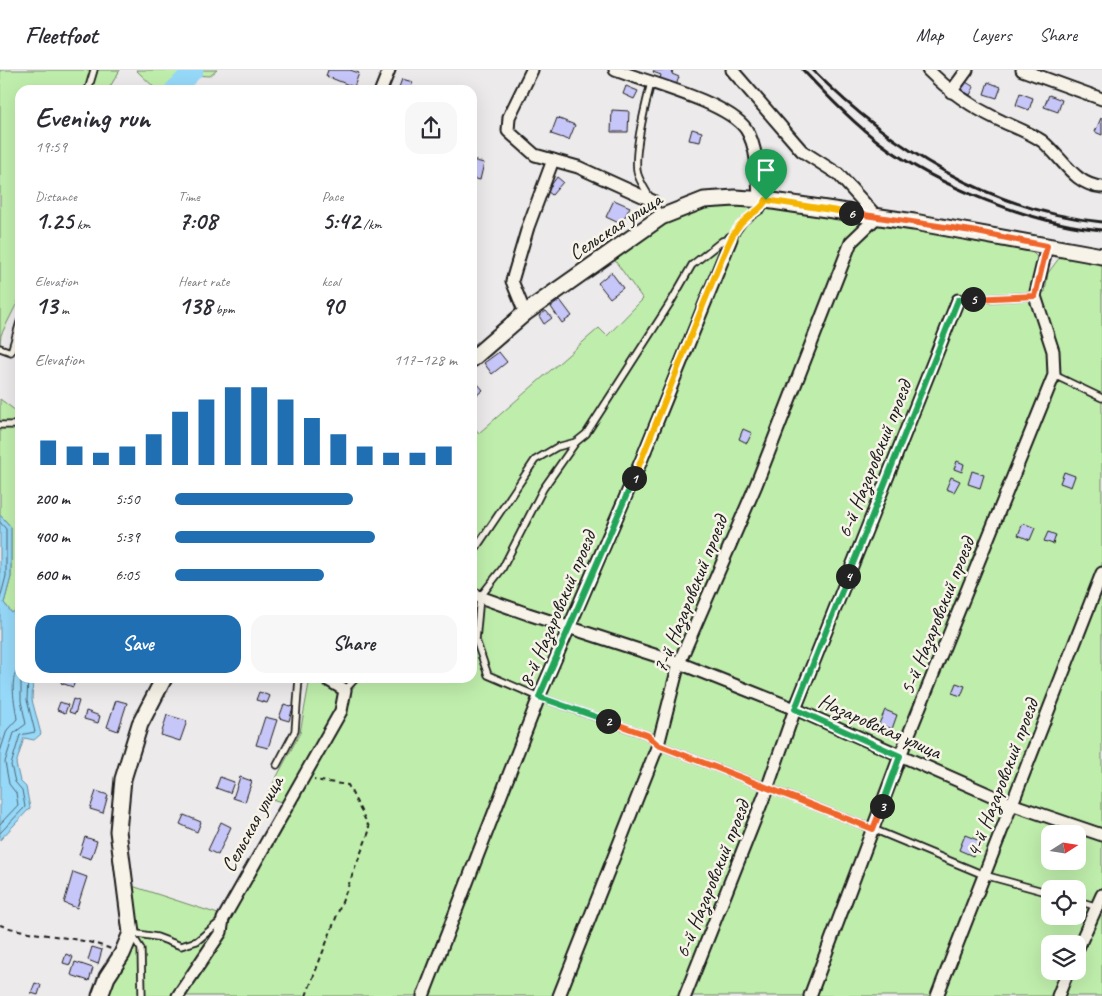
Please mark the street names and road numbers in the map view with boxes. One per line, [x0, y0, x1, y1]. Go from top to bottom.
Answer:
street label: Сельская улица [564, 185, 668, 266]
street label: 6-й Назаровский проезд [831, 374, 919, 542]
street label: 7-й Назаровский проезд [647, 509, 735, 677]
street label: 8-й Назаровский проезд [512, 524, 604, 692]
street label: 5-й Назаровский проезд [894, 531, 982, 699]
street label: Назаровская улица [814, 687, 947, 766]
street label: 4-й Назаровский проезд [960, 693, 1046, 861]
street label: Сельская улица [215, 769, 290, 877]
street label: 6-й Назаровский проезд [669, 794, 757, 962]

